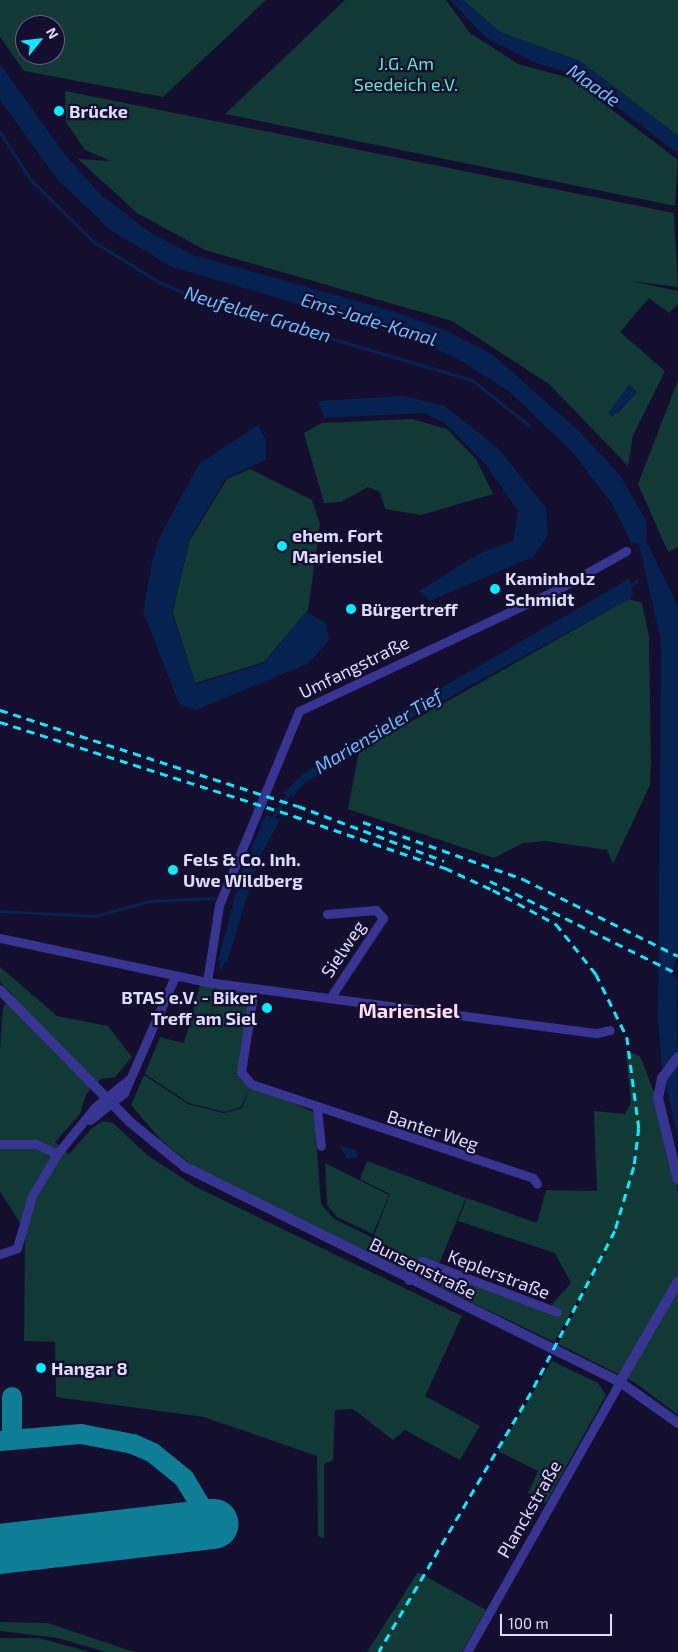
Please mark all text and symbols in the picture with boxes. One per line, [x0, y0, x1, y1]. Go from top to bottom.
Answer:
north arrow [15, 15, 65, 65]
text: N [43, 24, 63, 42]
park label: J.G. Am Seedeich e.V. [354, 53, 458, 96]
water label: Maade [563, 59, 625, 111]
place label: Brücke [69, 100, 128, 122]
marker: Brücke [53, 105, 65, 117]
water label: Neufelder Graben [182, 281, 334, 347]
water label: Ems-Jade-Kanal [298, 288, 440, 350]
place label: ehem. Fort Mariensiel [292, 525, 383, 568]
marker: ehem. Fort Mariensiel [276, 540, 288, 552]
place label: Kaminholz Schmidt [505, 568, 595, 610]
marker: Kaminholz Schmidt [489, 583, 501, 595]
place label: Bürgertreff [361, 598, 458, 620]
marker: Bürgertreff [345, 603, 357, 615]
street label: Umfangstraße [295, 631, 413, 703]
water label: Mariensieler Tief [310, 684, 446, 778]
place label: Fels & Co. Inh. Uwe Wildberg [183, 849, 303, 892]
marker: Fels & Co. Inh. Uwe Wildberg [167, 864, 179, 876]
street label: Sielweg [316, 917, 370, 981]
place label: BTAS e.V. - Biker Treff am Siel [121, 987, 257, 1030]
district label: Mariensiel [358, 998, 460, 1022]
marker: BTAS e.V. - Biker Treff am Siel [261, 1002, 273, 1014]
street label: Banter Weg [384, 1105, 482, 1155]
street label: Bunsenstraße [366, 1233, 480, 1303]
street label: Keplerstraße [445, 1245, 553, 1303]
place label: Hangar 8 [51, 1357, 128, 1379]
marker: Hangar 8 [35, 1362, 47, 1374]
street label: Planckstraße [492, 1456, 566, 1562]
scale bar [503, 1604, 616, 1636]
text: 100 m [508, 1614, 549, 1632]

